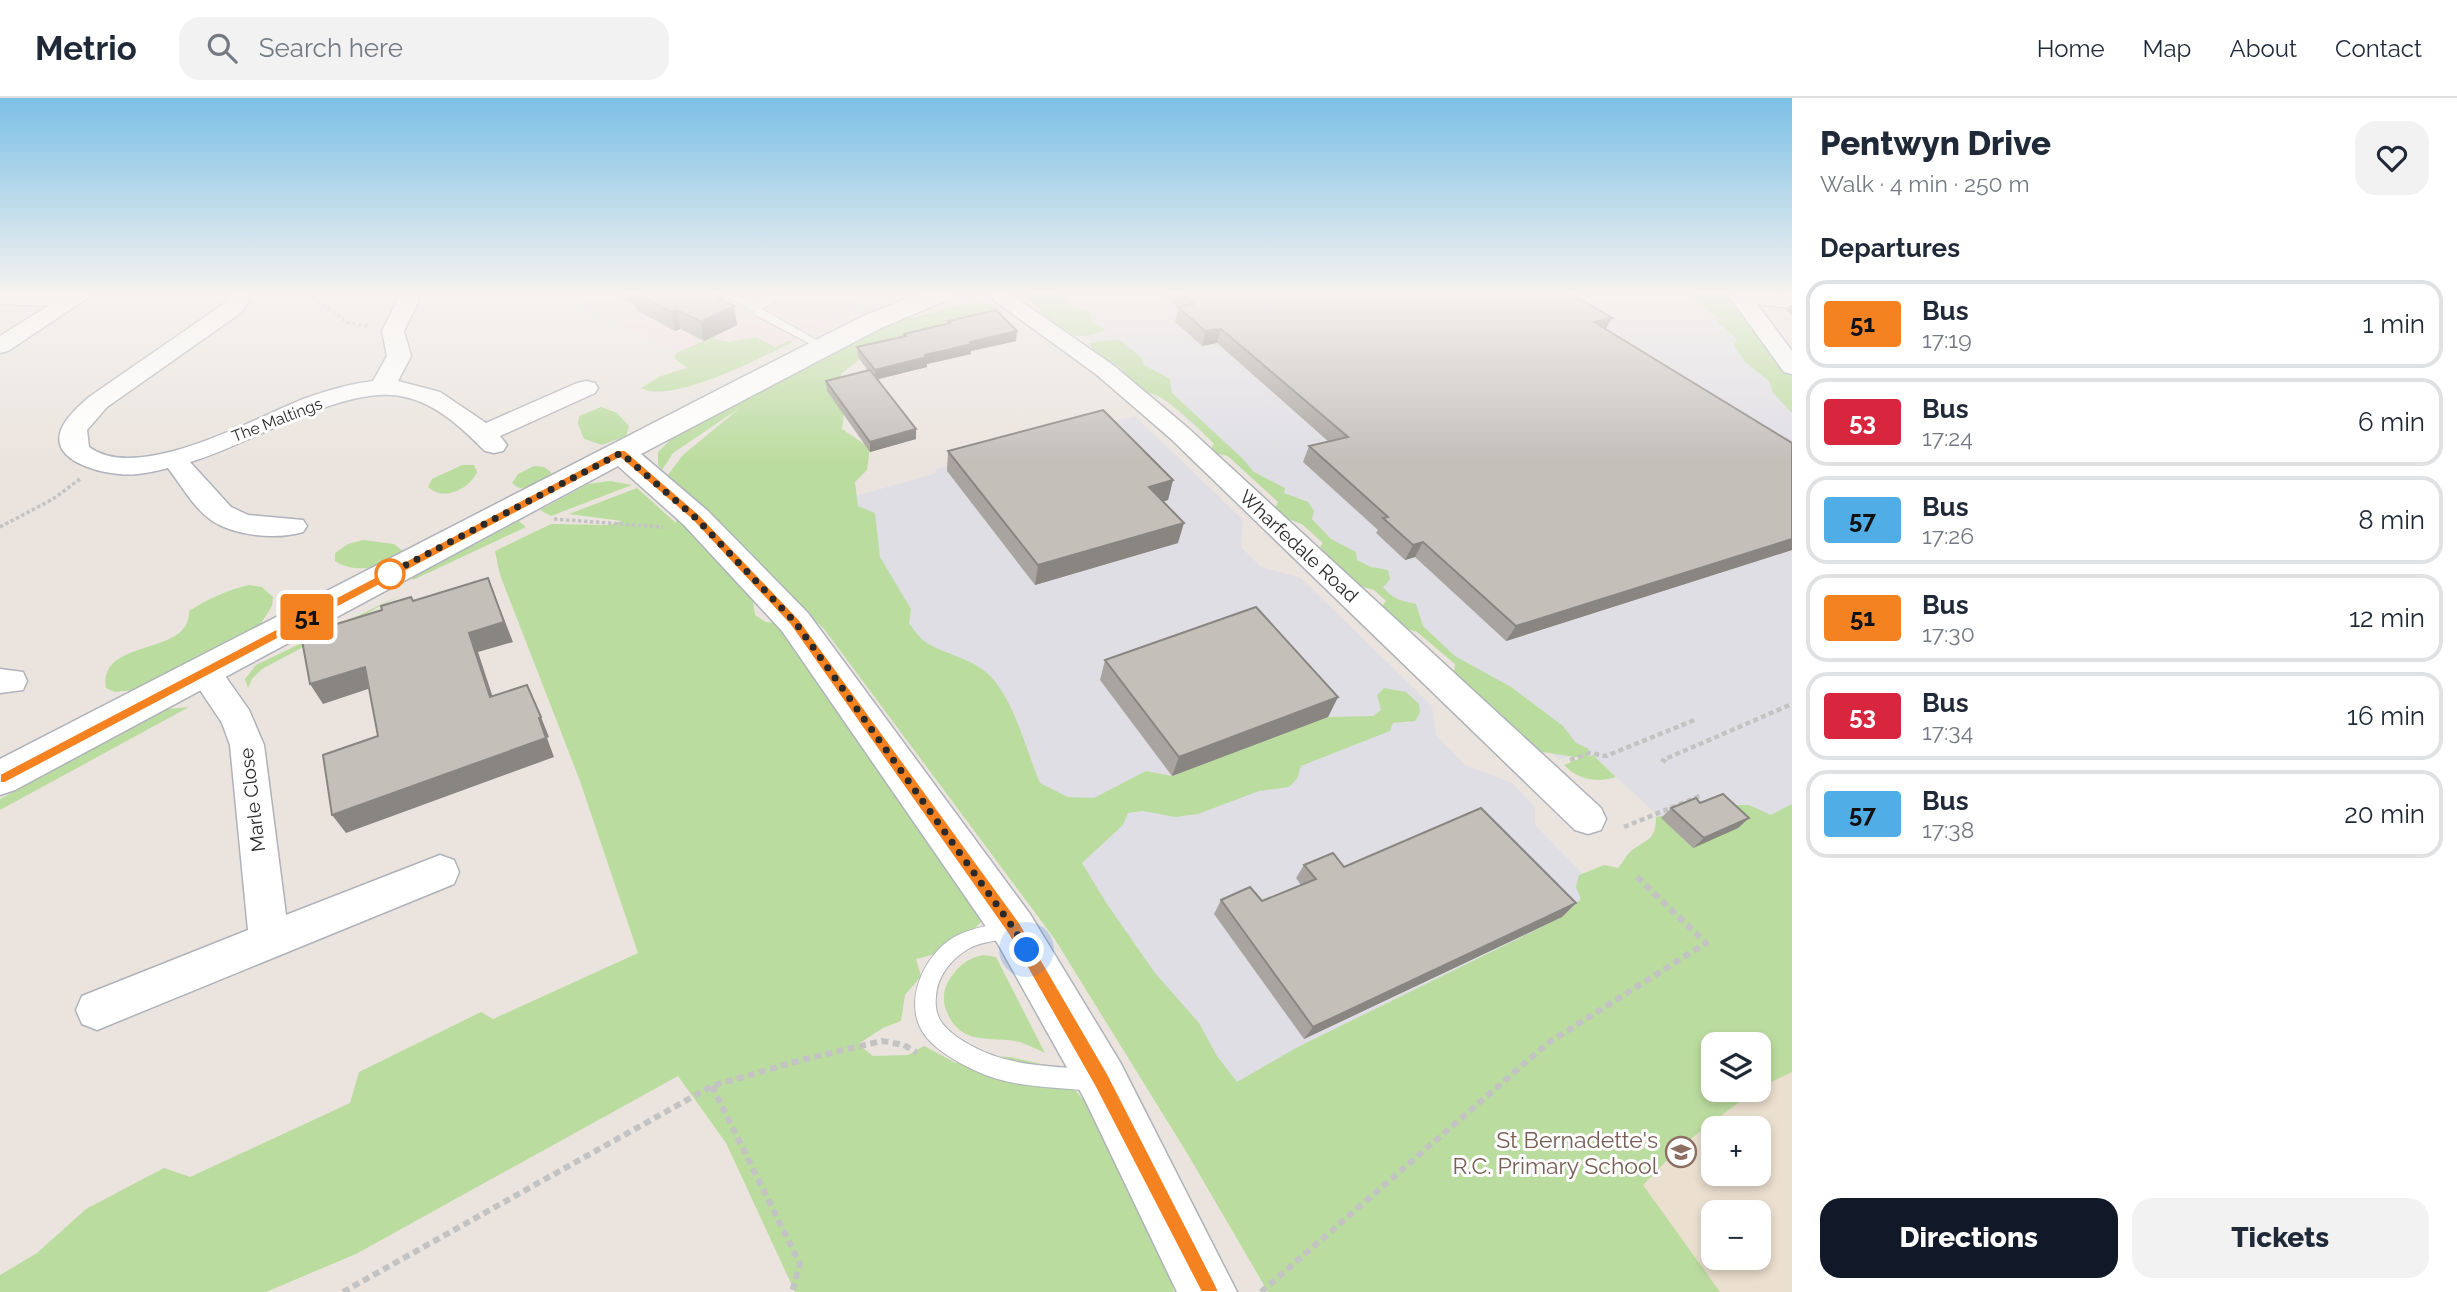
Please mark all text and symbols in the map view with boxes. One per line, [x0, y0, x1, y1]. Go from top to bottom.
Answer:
search box [179, 17, 669, 80]
text: Metrio [35, 29, 137, 68]
icon: search [203, 29, 241, 67]
text: Search here [259, 33, 403, 63]
text: Home [2037, 34, 2105, 63]
text: Map [2143, 34, 2191, 63]
text: About [2229, 34, 2297, 63]
text: Contact [2335, 34, 2422, 63]
button: heart [2355, 121, 2429, 195]
text: Pentwyn Drive [1820, 124, 2051, 163]
text: Walk · 4 min · 250 m [1820, 170, 2030, 197]
text: Departures [1820, 233, 1960, 263]
text: Bus [1922, 296, 1969, 326]
text: 51 [1850, 309, 1875, 338]
text: 1 min [2363, 309, 2425, 339]
text: 17:19 [1922, 326, 1972, 353]
street label: The Maltings [229, 394, 325, 446]
text: Bus [1922, 394, 1969, 424]
text: 53 [1849, 407, 1876, 436]
text: 6 min [2358, 407, 2425, 437]
text: 17:24 [1922, 424, 1973, 451]
street label: Wharfedale Road [1235, 485, 1363, 607]
text: Bus [1922, 492, 1969, 522]
text: 57 [1849, 505, 1876, 534]
text: 8 min [2358, 505, 2425, 535]
text: 17:26 [1922, 522, 1974, 549]
unlabelled marker [375, 559, 405, 589]
text: Bus [1922, 590, 1969, 620]
line badge: 51 [276, 594, 338, 640]
text: 51 [294, 602, 320, 631]
text: 51 [1850, 603, 1875, 632]
text: 12 min [2349, 603, 2425, 633]
text: 17:30 [1922, 620, 1975, 647]
text: Bus [1922, 688, 1969, 718]
text: 53 [1849, 701, 1876, 730]
text: 16 min [2347, 701, 2425, 731]
text: 17:34 [1922, 718, 1973, 745]
street label: Marle Close [235, 747, 269, 853]
text: Bus [1922, 786, 1969, 816]
text: 57 [1849, 799, 1876, 828]
text: 20 min [2344, 799, 2425, 829]
text: 17:38 [1922, 816, 1974, 843]
your location [1009, 932, 1044, 967]
map controls [1701, 1032, 1771, 1270]
button: layers [1701, 1032, 1771, 1102]
button: + [1701, 1116, 1771, 1186]
place label: St Bernadette's R.C. Primary School [1453, 1126, 1659, 1179]
school or university icon: St Bernadette's R.C. Primary School [1664, 1135, 1698, 1169]
button: Directions [1820, 1198, 2118, 1278]
button: Tickets [2132, 1198, 2429, 1278]
button: − [1701, 1200, 1771, 1270]

